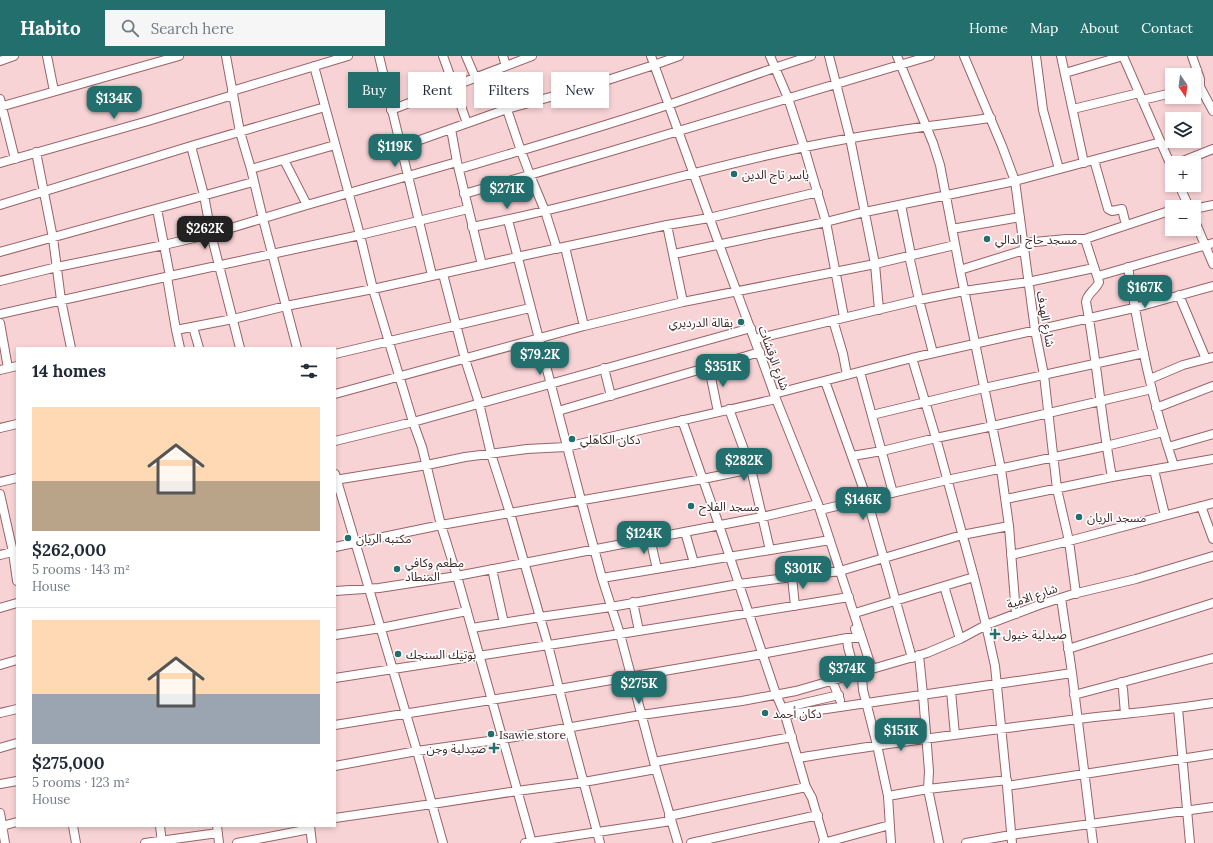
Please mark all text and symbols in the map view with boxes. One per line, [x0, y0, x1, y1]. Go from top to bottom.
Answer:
search box [105, 10, 385, 46]
text: Habito [20, 16, 81, 40]
icon: search [119, 17, 141, 39]
text: Search here [151, 19, 234, 38]
text: Home [969, 19, 1008, 37]
text: Map [1030, 19, 1058, 37]
text: About [1080, 19, 1119, 37]
text: Contact [1141, 19, 1193, 37]
north arrow [1165, 68, 1201, 104]
map controls [1165, 68, 1201, 236]
chip: Buy [348, 72, 400, 108]
chip: Rent [408, 72, 466, 108]
chip: Filters [474, 72, 543, 108]
chip: New [551, 72, 609, 108]
pin: $134K [86, 86, 142, 120]
text: $134K [96, 90, 132, 107]
button: layers [1165, 112, 1201, 148]
pin: $119K [367, 134, 423, 168]
text: $119K [378, 138, 412, 155]
button: + [1165, 156, 1201, 192]
place label: ياسر تاج الدين [742, 167, 809, 184]
marker: ياسر تاج الدين [729, 169, 739, 179]
pin: $271K [479, 176, 535, 210]
text: $271K [489, 180, 525, 197]
button: − [1165, 200, 1201, 236]
pin: $262K [177, 216, 233, 250]
text: $262K [186, 220, 224, 237]
place label: مسجد حاج الدالي [995, 232, 1077, 249]
marker: مسجد حاج الدالي [982, 234, 992, 244]
pin: $167K [1117, 275, 1173, 309]
text: $167K [1127, 279, 1163, 296]
street label: شارع الهدف [1032, 290, 1058, 349]
place label: بقالة الدرديري [669, 315, 733, 332]
marker: بقالة الدرديري [736, 317, 746, 327]
street label: شارع الرقشات [753, 324, 793, 393]
pin: $79.2K [507, 342, 573, 376]
text: $79.2K [520, 346, 560, 363]
pin: $351K [695, 354, 751, 388]
text: $351K [705, 358, 741, 375]
text: 14 homes [32, 360, 106, 382]
icon: filters [298, 360, 320, 382]
place label: دكان الكاهلي [580, 432, 641, 449]
icon: home [140, 433, 212, 505]
marker: دكان الكاهلي [567, 434, 577, 444]
pin: $282K [716, 448, 772, 482]
text: $282K [725, 452, 763, 469]
pin: $146K [835, 487, 891, 521]
text: $146K [845, 491, 881, 508]
place label: مسجد الفلاح [699, 499, 759, 516]
marker: مسجد الفلاح [686, 501, 696, 511]
place label: مسجد الريان [1087, 510, 1146, 525]
marker: مسجد الريان [1074, 512, 1084, 522]
pin: $124K [616, 521, 672, 555]
text: $124K [626, 525, 662, 542]
place label: مكتبه الريان [356, 531, 412, 546]
marker: مكتبه الريان [343, 533, 353, 543]
text: $262,000 [32, 539, 106, 561]
place label: مطعم وكافي المنطاد [405, 555, 464, 584]
pin: $301K [775, 556, 831, 590]
text: $301K [784, 560, 822, 577]
text: 5 rooms · 143 m² [32, 561, 130, 578]
marker: مطعم وكافي المنطاد [392, 564, 402, 574]
text: House [32, 578, 70, 595]
street label: شارع الامية [1005, 580, 1060, 614]
place label: صيدلية خيول [1003, 627, 1067, 642]
marker: صيدلية خيول [990, 629, 1000, 639]
icon: home [140, 646, 212, 718]
place label: بوتيك السنجك [406, 647, 476, 662]
marker: بوتيك السنجك [393, 649, 403, 659]
pin: $374K [819, 656, 875, 690]
text: $374K [828, 660, 866, 677]
pin: $275K [611, 671, 667, 705]
text: $275K [621, 675, 657, 692]
place label: دكان أحمد [773, 706, 822, 721]
marker: دكان أحمد [760, 708, 770, 718]
pin: $151K [873, 718, 929, 752]
text: $151K [884, 722, 918, 739]
place label: Isawie store [499, 727, 566, 742]
marker: Isawie store [486, 729, 496, 739]
place label: صيدلية وجن [427, 741, 486, 756]
marker: صيدلية وجن [489, 743, 499, 753]
text: $275,000 [32, 752, 105, 774]
text: 5 rooms · 123 m² [32, 774, 130, 791]
text: House [32, 791, 70, 808]

